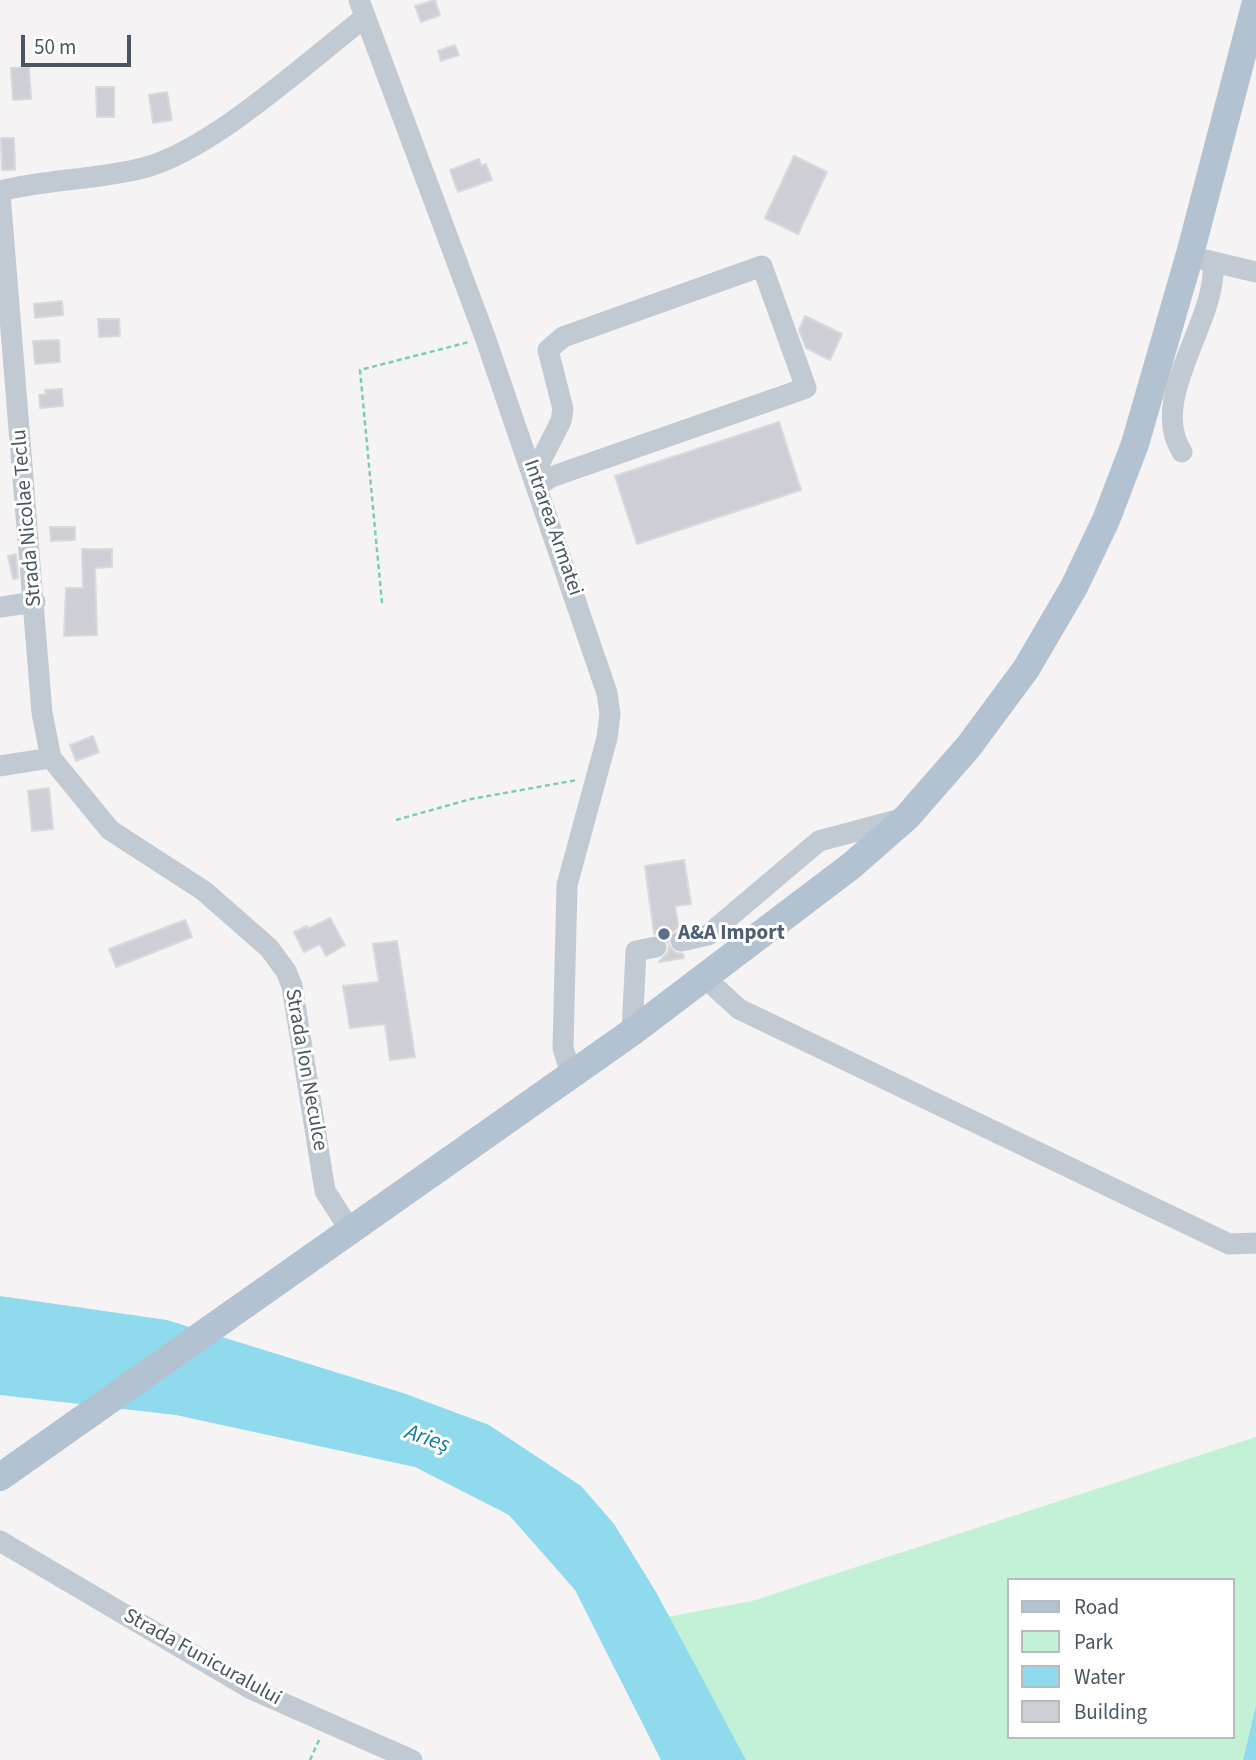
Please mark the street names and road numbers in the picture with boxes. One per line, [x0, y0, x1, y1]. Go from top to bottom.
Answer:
street label: Strada Nicolae Teclu [8, 428, 48, 608]
street label: Intrarea Armatei [517, 457, 587, 599]
street label: Strada Ion Neculce [278, 987, 332, 1153]
street label: Strada Funicuralului [119, 1604, 285, 1712]

